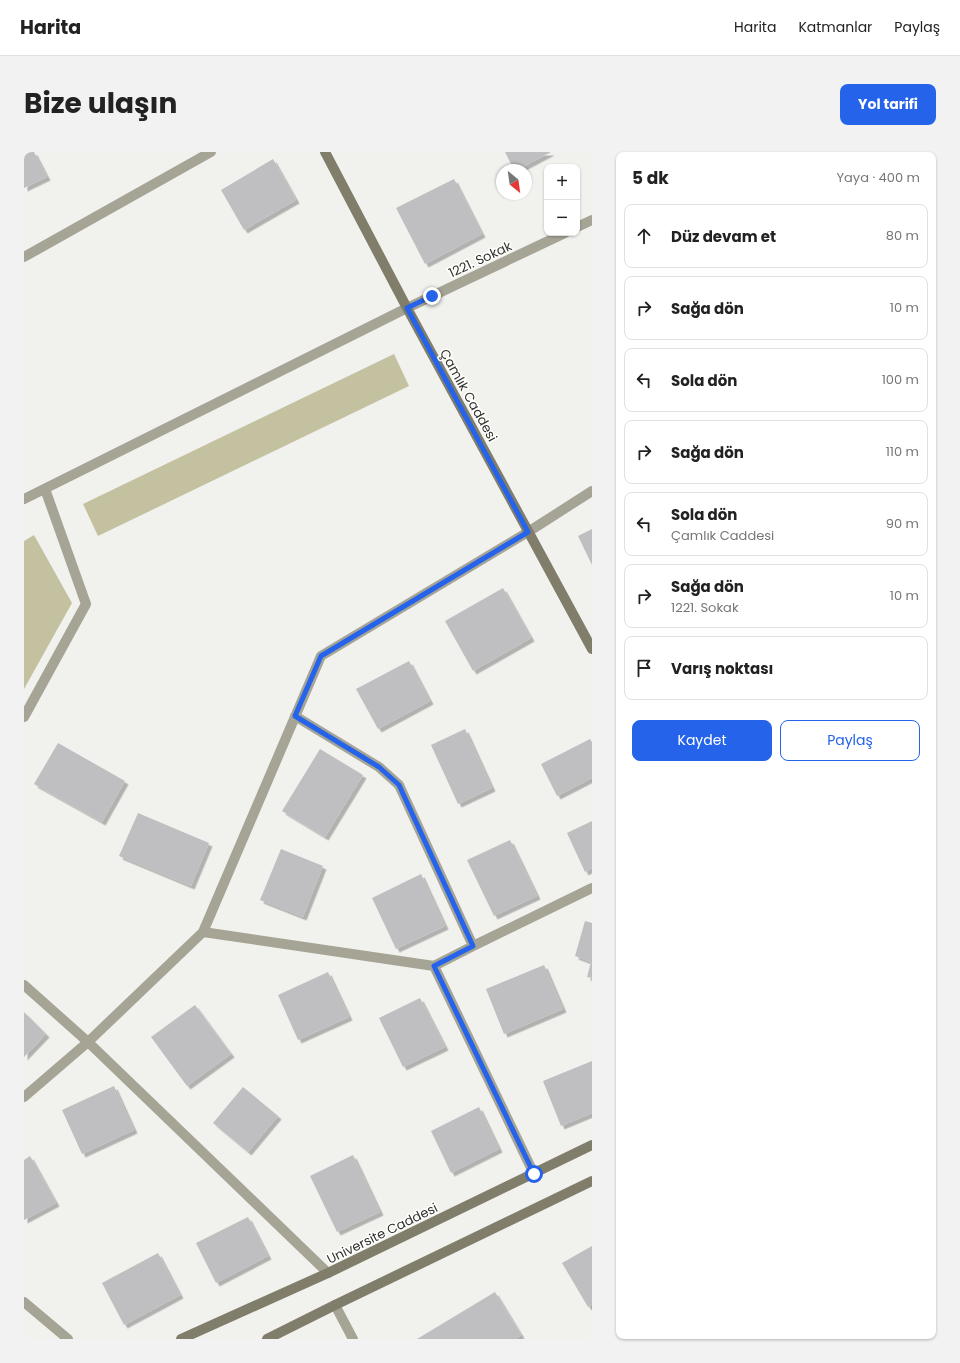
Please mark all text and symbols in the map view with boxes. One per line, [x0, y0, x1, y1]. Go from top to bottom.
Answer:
text: Harita [20, 14, 81, 41]
text: Harita [734, 17, 776, 37]
text: Katmanlar [798, 17, 872, 37]
text: Paylaş [894, 17, 940, 37]
text: Bize ulaşın [24, 84, 177, 123]
button: Yol tarifi [840, 84, 936, 125]
north arrow [496, 164, 532, 200]
map controls [544, 164, 580, 236]
button: + [544, 164, 580, 200]
text: 5 dk [632, 166, 669, 190]
text: Yaya · 400 m [836, 168, 920, 187]
button: − [544, 200, 580, 236]
icon: ahead [633, 225, 655, 247]
text: Düz devam et [671, 226, 776, 247]
text: 80 m [886, 226, 919, 245]
street label: 1221. Sokak [446, 236, 515, 282]
route end [423, 287, 441, 305]
icon: right [633, 297, 655, 319]
text: Sağa dön [671, 298, 744, 319]
text: 10 m [890, 298, 919, 317]
street label: Çamlık Caddesi [435, 345, 502, 445]
icon: left [633, 369, 655, 391]
text: Sola dön [671, 370, 737, 391]
text: 100 m [882, 370, 919, 389]
icon: right [633, 441, 655, 463]
text: Sağa dön [671, 442, 744, 463]
text: 110 m [886, 442, 919, 461]
text: Sola dön [671, 504, 737, 525]
icon: left [633, 513, 655, 535]
text: 90 m [886, 514, 919, 533]
text: Çamlık Caddesi [671, 526, 774, 545]
text: Sağa dön [671, 576, 744, 597]
icon: right [633, 585, 655, 607]
text: 10 m [890, 586, 919, 605]
text: 1221. Sokak [671, 598, 739, 617]
icon: arrive [633, 657, 655, 679]
text: Varış noktası [671, 658, 773, 679]
button: Kaydet [632, 720, 772, 761]
button: Paylaş [780, 720, 920, 761]
route start [525, 1165, 543, 1183]
street label: Universite Caddesi [324, 1198, 441, 1269]

